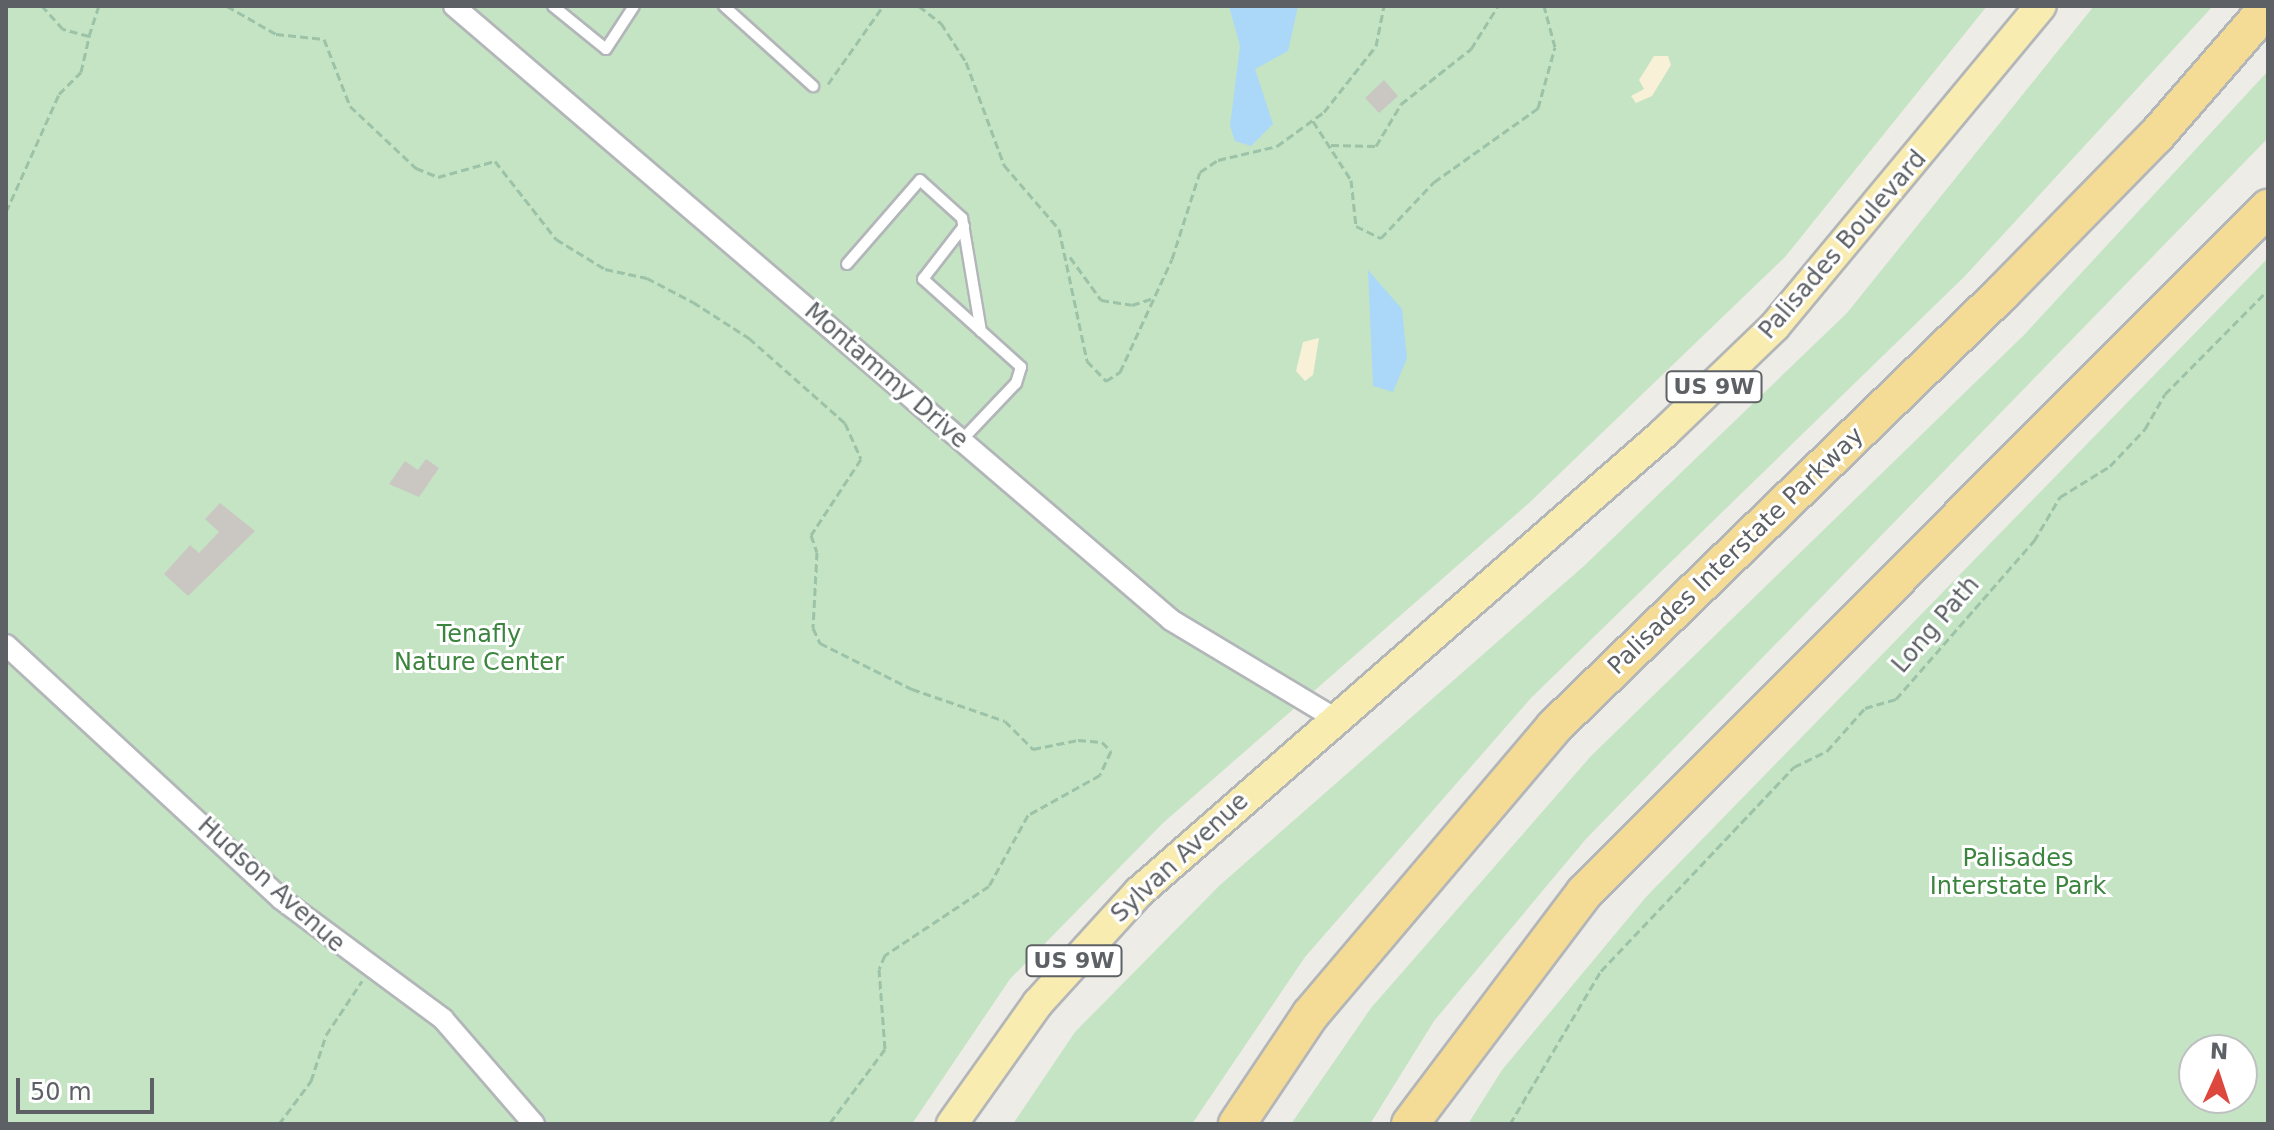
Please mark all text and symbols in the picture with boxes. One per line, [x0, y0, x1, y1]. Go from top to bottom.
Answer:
street label: Palisades Boulevard [1753, 145, 1933, 345]
street label: Montammy Drive [798, 297, 974, 455]
road number: US 9W [1664, 369, 1764, 405]
street label: Palisades Interstate Parkway [1602, 421, 1870, 681]
street label: Long Path [1886, 571, 1986, 679]
park label: Tenafly Nature Center [394, 621, 564, 677]
street label: Sylvan Avenue [1105, 787, 1255, 929]
street label: Hudson Avenue [192, 812, 350, 958]
park label: Palisades Interstate Park [1930, 845, 2106, 901]
road number: US 9W [1024, 943, 1124, 979]
north arrow [2178, 1034, 2258, 1114]
text: N [2209, 1039, 2229, 1064]
scale bar [20, 1062, 158, 1112]
text: 50 m [30, 1078, 92, 1106]

